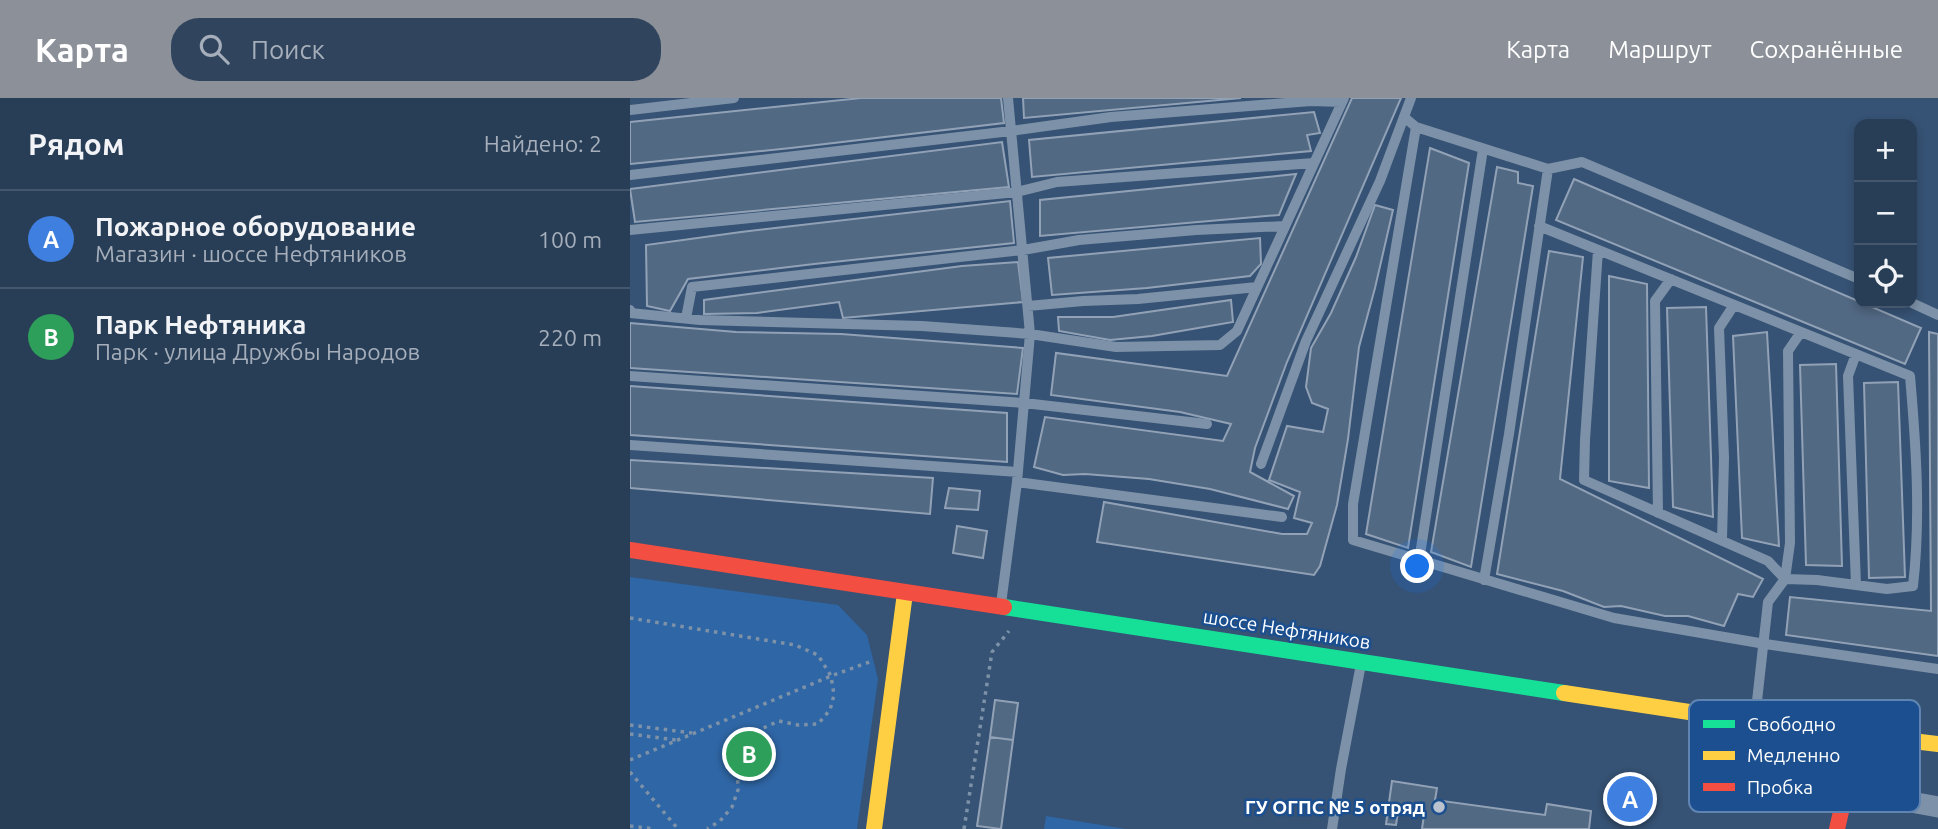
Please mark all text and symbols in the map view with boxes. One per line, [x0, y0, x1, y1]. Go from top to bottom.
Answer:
search box [171, 18, 661, 81]
icon: search [195, 30, 233, 68]
text: Карта [35, 31, 129, 68]
text: Поиск [251, 35, 325, 64]
text: Карта [1506, 36, 1570, 63]
text: Маршрут [1608, 36, 1712, 63]
text: Сохранённые [1750, 36, 1903, 63]
map controls [1854, 119, 1917, 308]
button: + [1854, 119, 1917, 182]
text: Рядом [28, 127, 124, 161]
text: Найдено: 2 [484, 131, 602, 156]
button: − [1854, 182, 1917, 245]
text: Пожарное оборудование [95, 212, 416, 241]
text: A [43, 227, 59, 252]
text: 100 m [538, 227, 602, 252]
text: Магазин · шоссе Нефтяников [95, 241, 407, 266]
button: locate [1854, 245, 1917, 308]
text: Парк Нефтяника [95, 310, 306, 339]
text: B [43, 325, 59, 350]
text: 220 m [538, 325, 602, 350]
text: Парк · улица Дружбы Народов [95, 339, 420, 364]
your location [1400, 549, 1434, 583]
street label: шоссе Нефтяников [1202, 605, 1372, 653]
legend [1689, 700, 1920, 812]
text: Свободно [1747, 713, 1836, 735]
pin: B [726, 728, 772, 780]
text: Медленно [1747, 744, 1840, 766]
pin: A [1607, 773, 1653, 825]
text: Пробка [1747, 776, 1813, 798]
place label: ГУ ОГПС № 5 отряд [1245, 796, 1426, 818]
marker: ГУ ОГПС № 5 отряд [1431, 799, 1447, 815]

